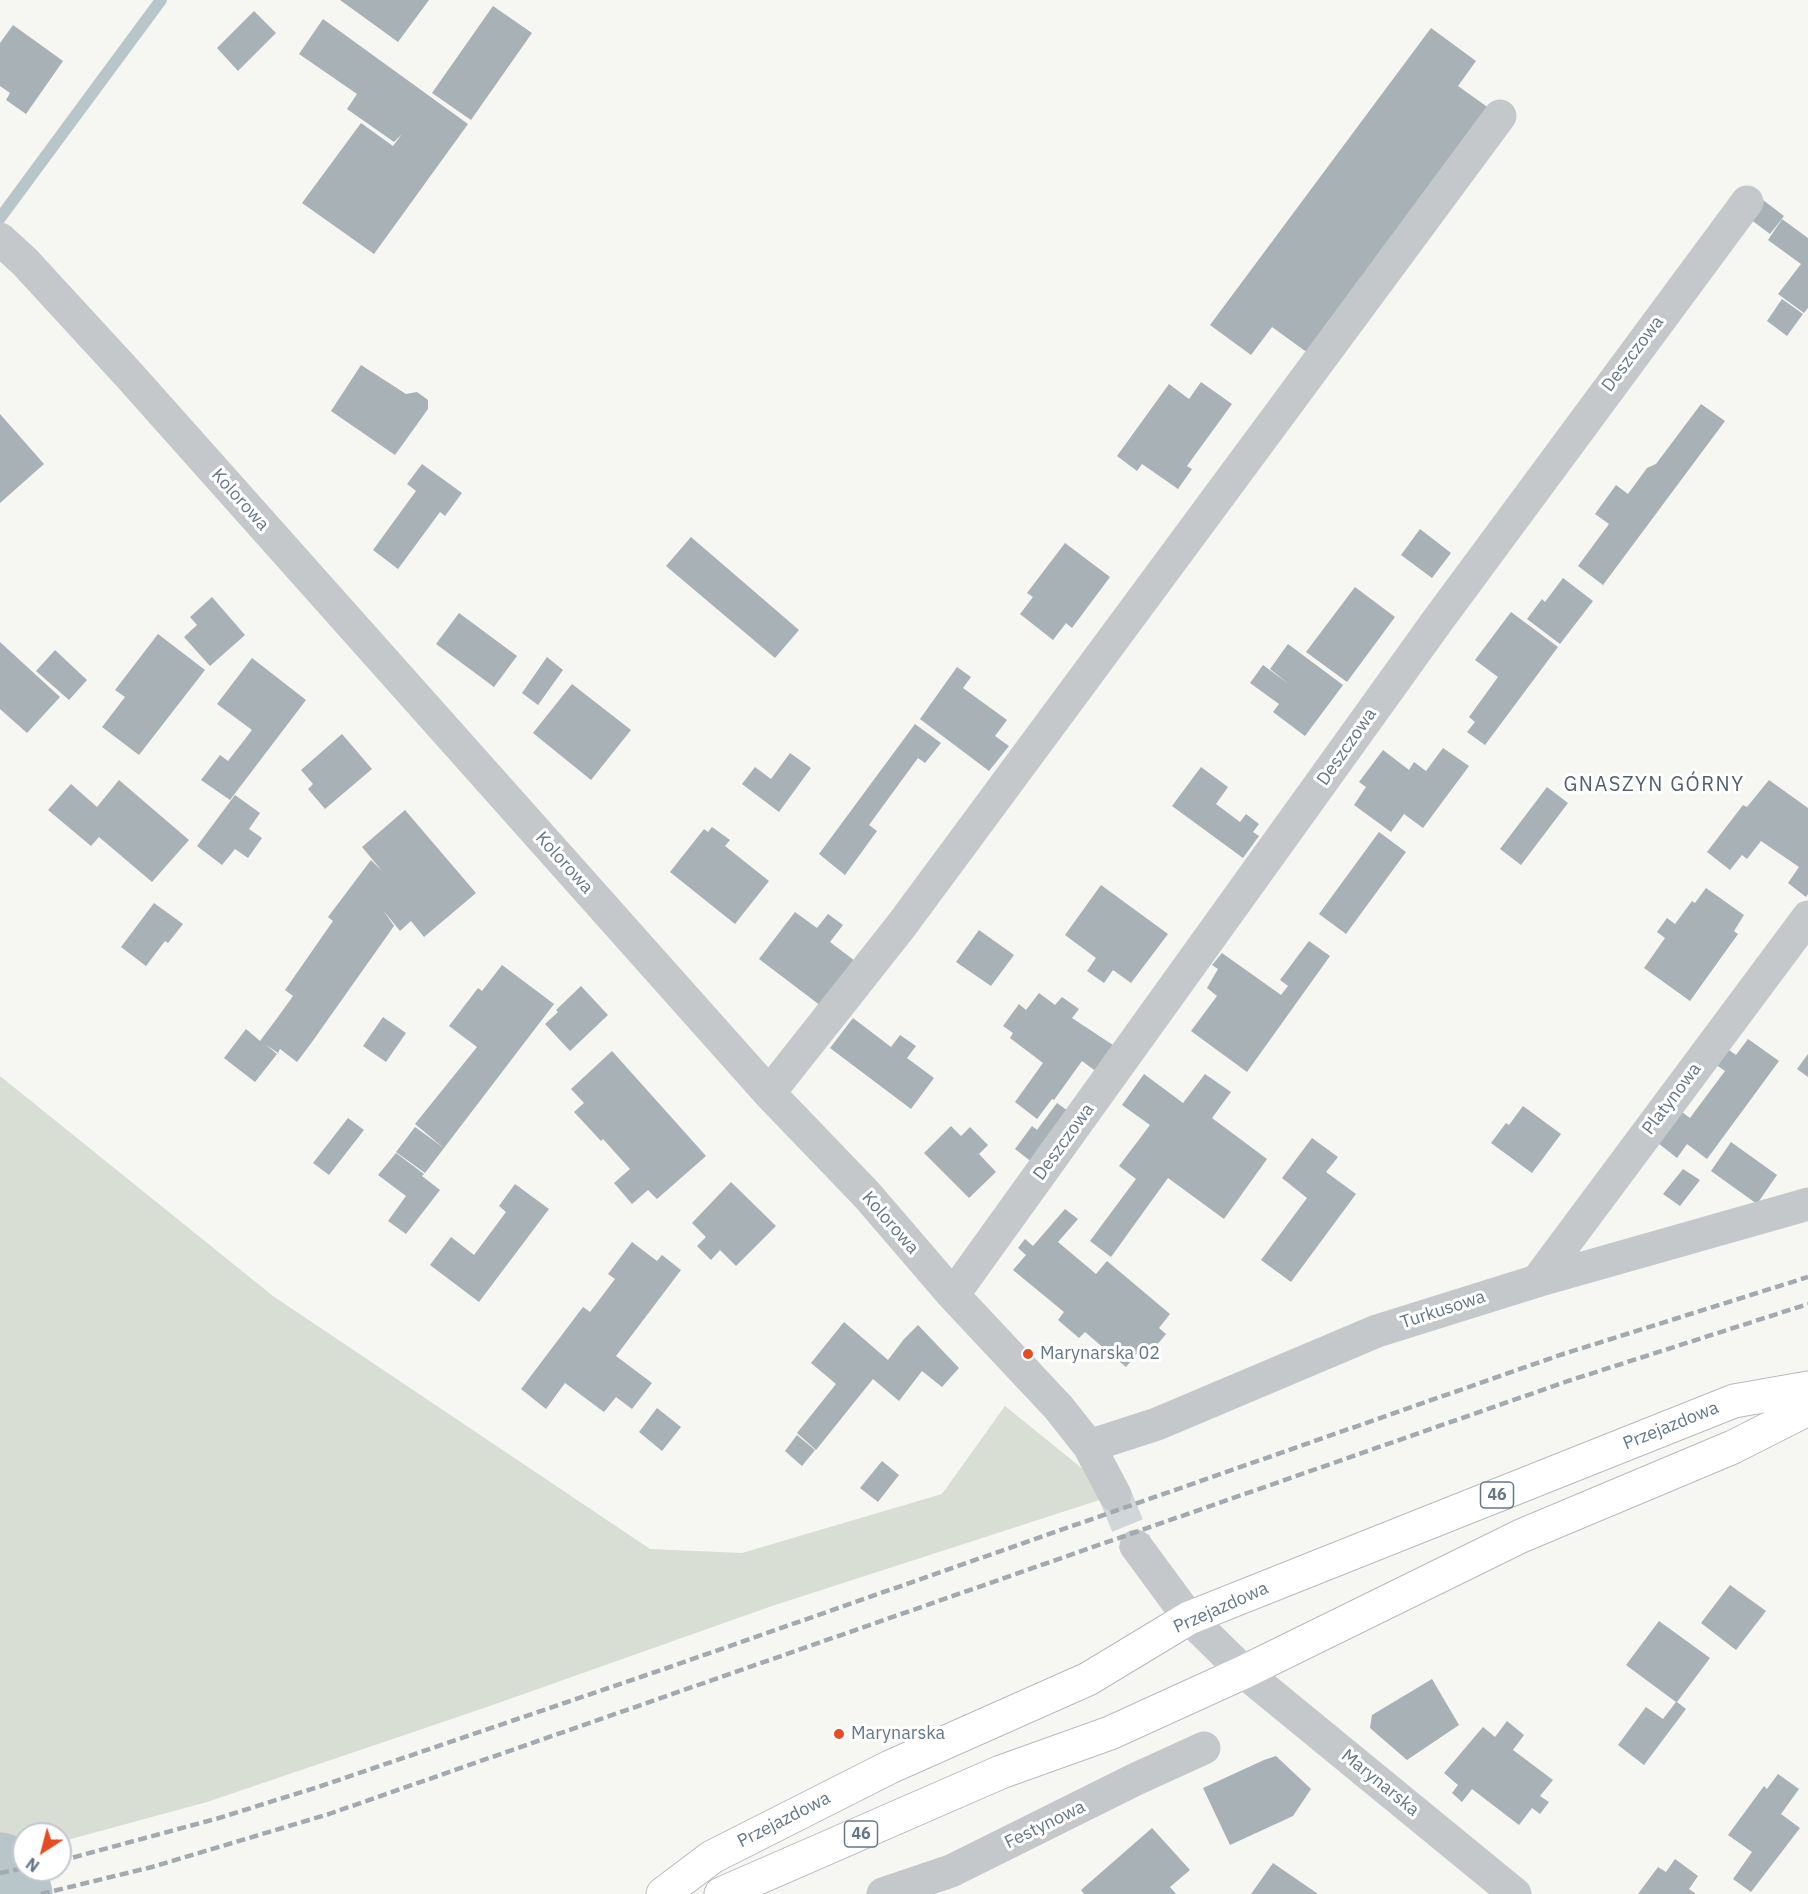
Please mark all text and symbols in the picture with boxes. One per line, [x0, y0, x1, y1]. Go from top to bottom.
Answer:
street label: Deszczowa [1598, 312, 1668, 396]
street label: Kolorowa [207, 465, 273, 535]
street label: Deszczowa [1313, 704, 1381, 790]
district label: GNASZYN GÓRNY [1563, 773, 1745, 797]
street label: Kolorowa [531, 828, 597, 898]
street label: Platynowa [1638, 1059, 1706, 1139]
street label: Deszczowa [1029, 1100, 1099, 1184]
street label: Kolorowa [857, 1187, 923, 1259]
street label: Turkusowa [1398, 1286, 1488, 1334]
place label: Marynarska 02 [1040, 1343, 1160, 1365]
marker: Marynarska 02 [1021, 1347, 1035, 1361]
street label: Przejazdowa [1620, 1397, 1722, 1455]
road number: 46 [1480, 1482, 1514, 1508]
street label: Przejazdowa [1170, 1578, 1272, 1638]
place label: Marynarska [851, 1723, 945, 1745]
marker: Marynarska [832, 1727, 846, 1741]
street label: Marynarska [1337, 1745, 1423, 1821]
street label: Przejazdowa [734, 1787, 834, 1853]
street label: Festynowa [1001, 1796, 1089, 1854]
road number: 46 [844, 1821, 878, 1847]
north arrow [12, 1822, 72, 1882]
text: N [22, 1853, 43, 1876]

